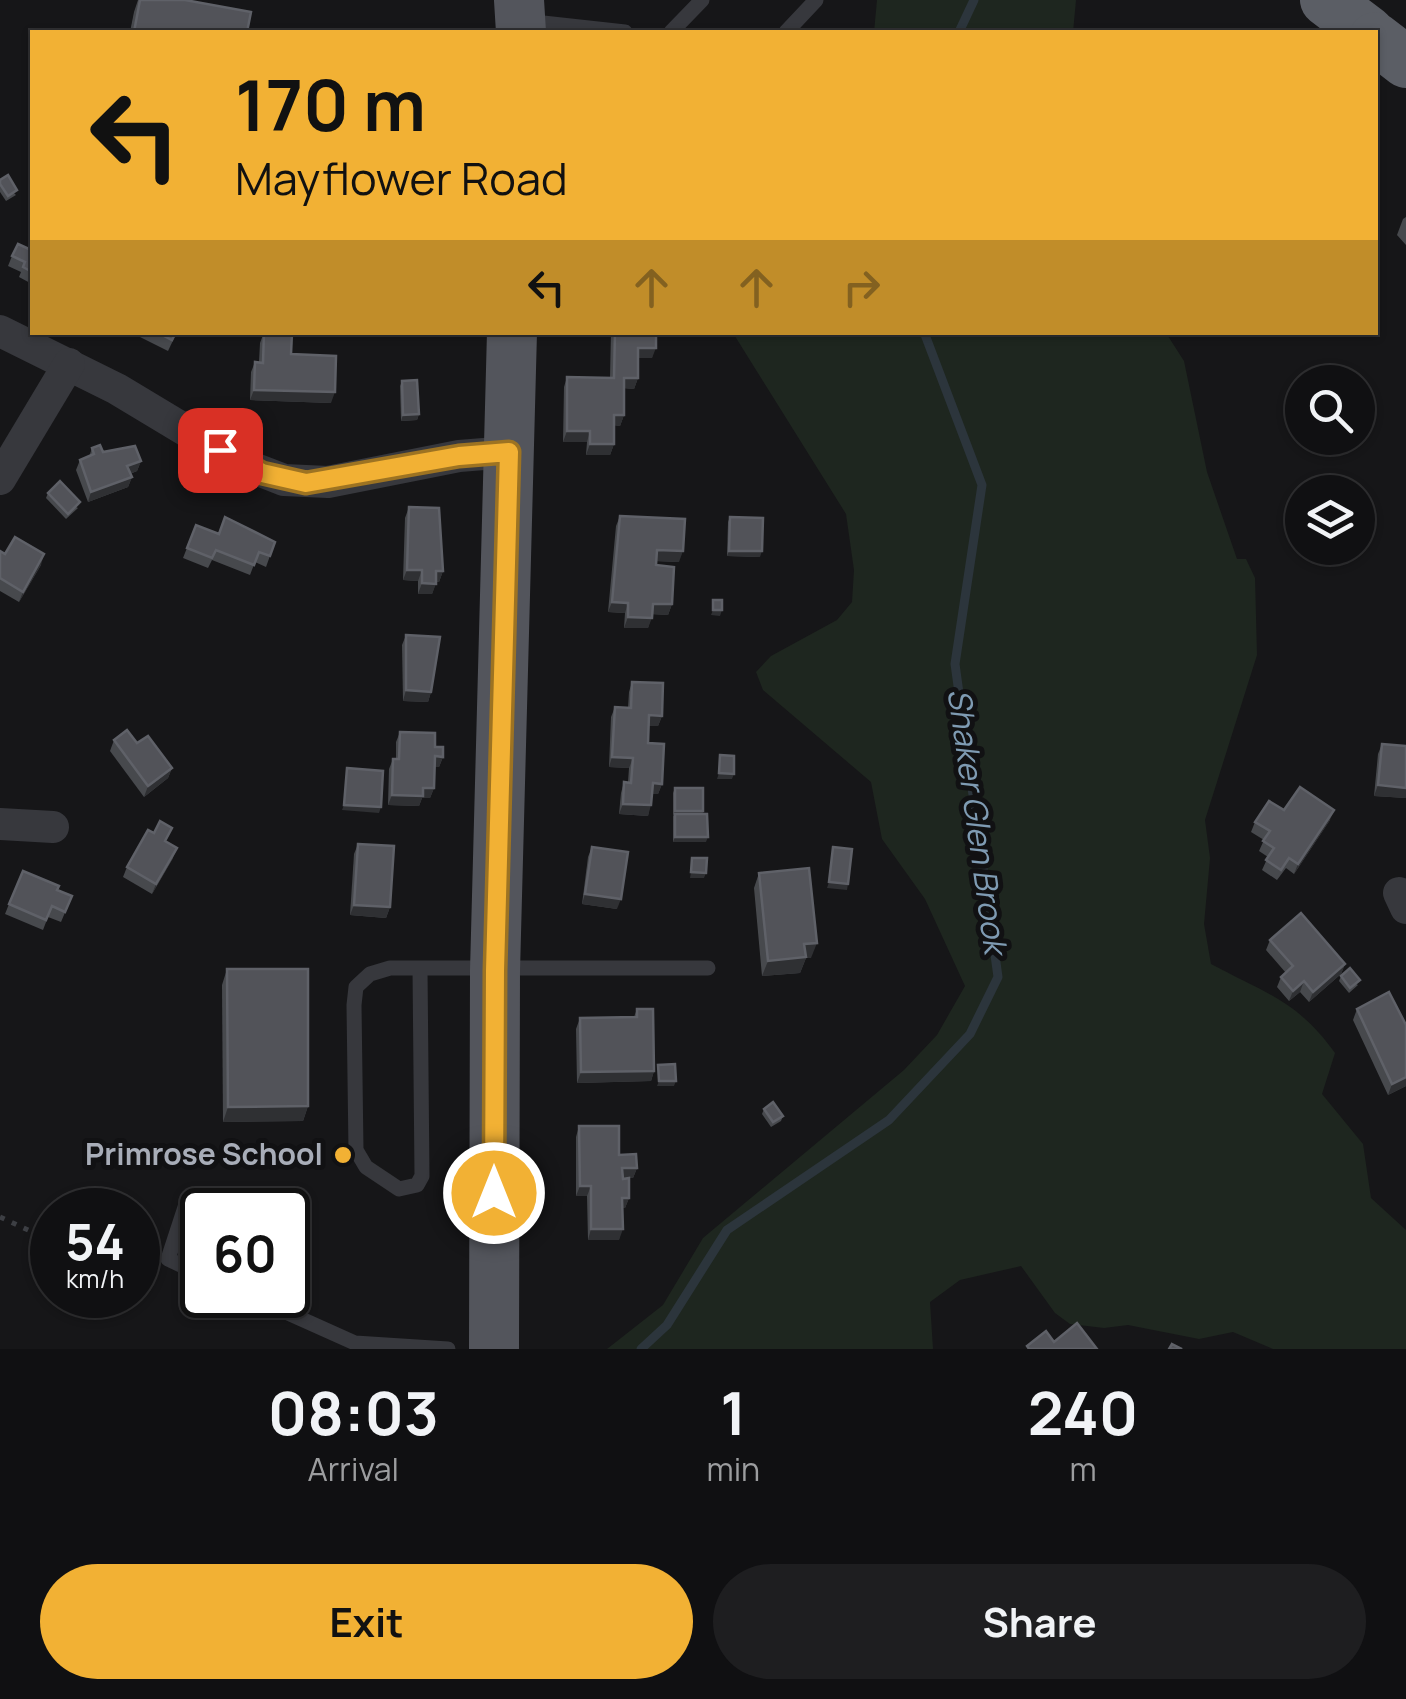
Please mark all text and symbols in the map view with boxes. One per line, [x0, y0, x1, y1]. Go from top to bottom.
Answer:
text: 170 m [235, 56, 426, 152]
icon: left [70, 70, 200, 200]
text: Mayflower Road [235, 147, 568, 209]
icon: left [519, 260, 574, 315]
icon: ahead [624, 260, 679, 315]
icon: ahead [729, 260, 784, 315]
icon: right [834, 260, 889, 315]
map controls [1285, 365, 1375, 565]
button: search [1285, 365, 1375, 455]
pin [178, 408, 263, 493]
icon: arrive [193, 423, 248, 478]
button: layers [1285, 475, 1375, 565]
water label: Shaker Glen Brook [938, 686, 1019, 960]
place label: Primrose School [85, 1133, 323, 1174]
position arrow [442, 1141, 546, 1245]
marker: Primrose School [332, 1144, 354, 1166]
speed limit sign: 60 [180, 1188, 310, 1318]
text: 54 [65, 1207, 125, 1275]
text: km/h [66, 1261, 124, 1296]
text: 08:03 [268, 1371, 439, 1453]
text: 1 [720, 1371, 746, 1453]
text: 240 [1028, 1371, 1138, 1453]
text: Arrival [308, 1447, 399, 1491]
text: min [707, 1447, 760, 1491]
text: m [1069, 1447, 1097, 1491]
button: Exit [40, 1564, 693, 1679]
button: Share [713, 1564, 1366, 1679]

